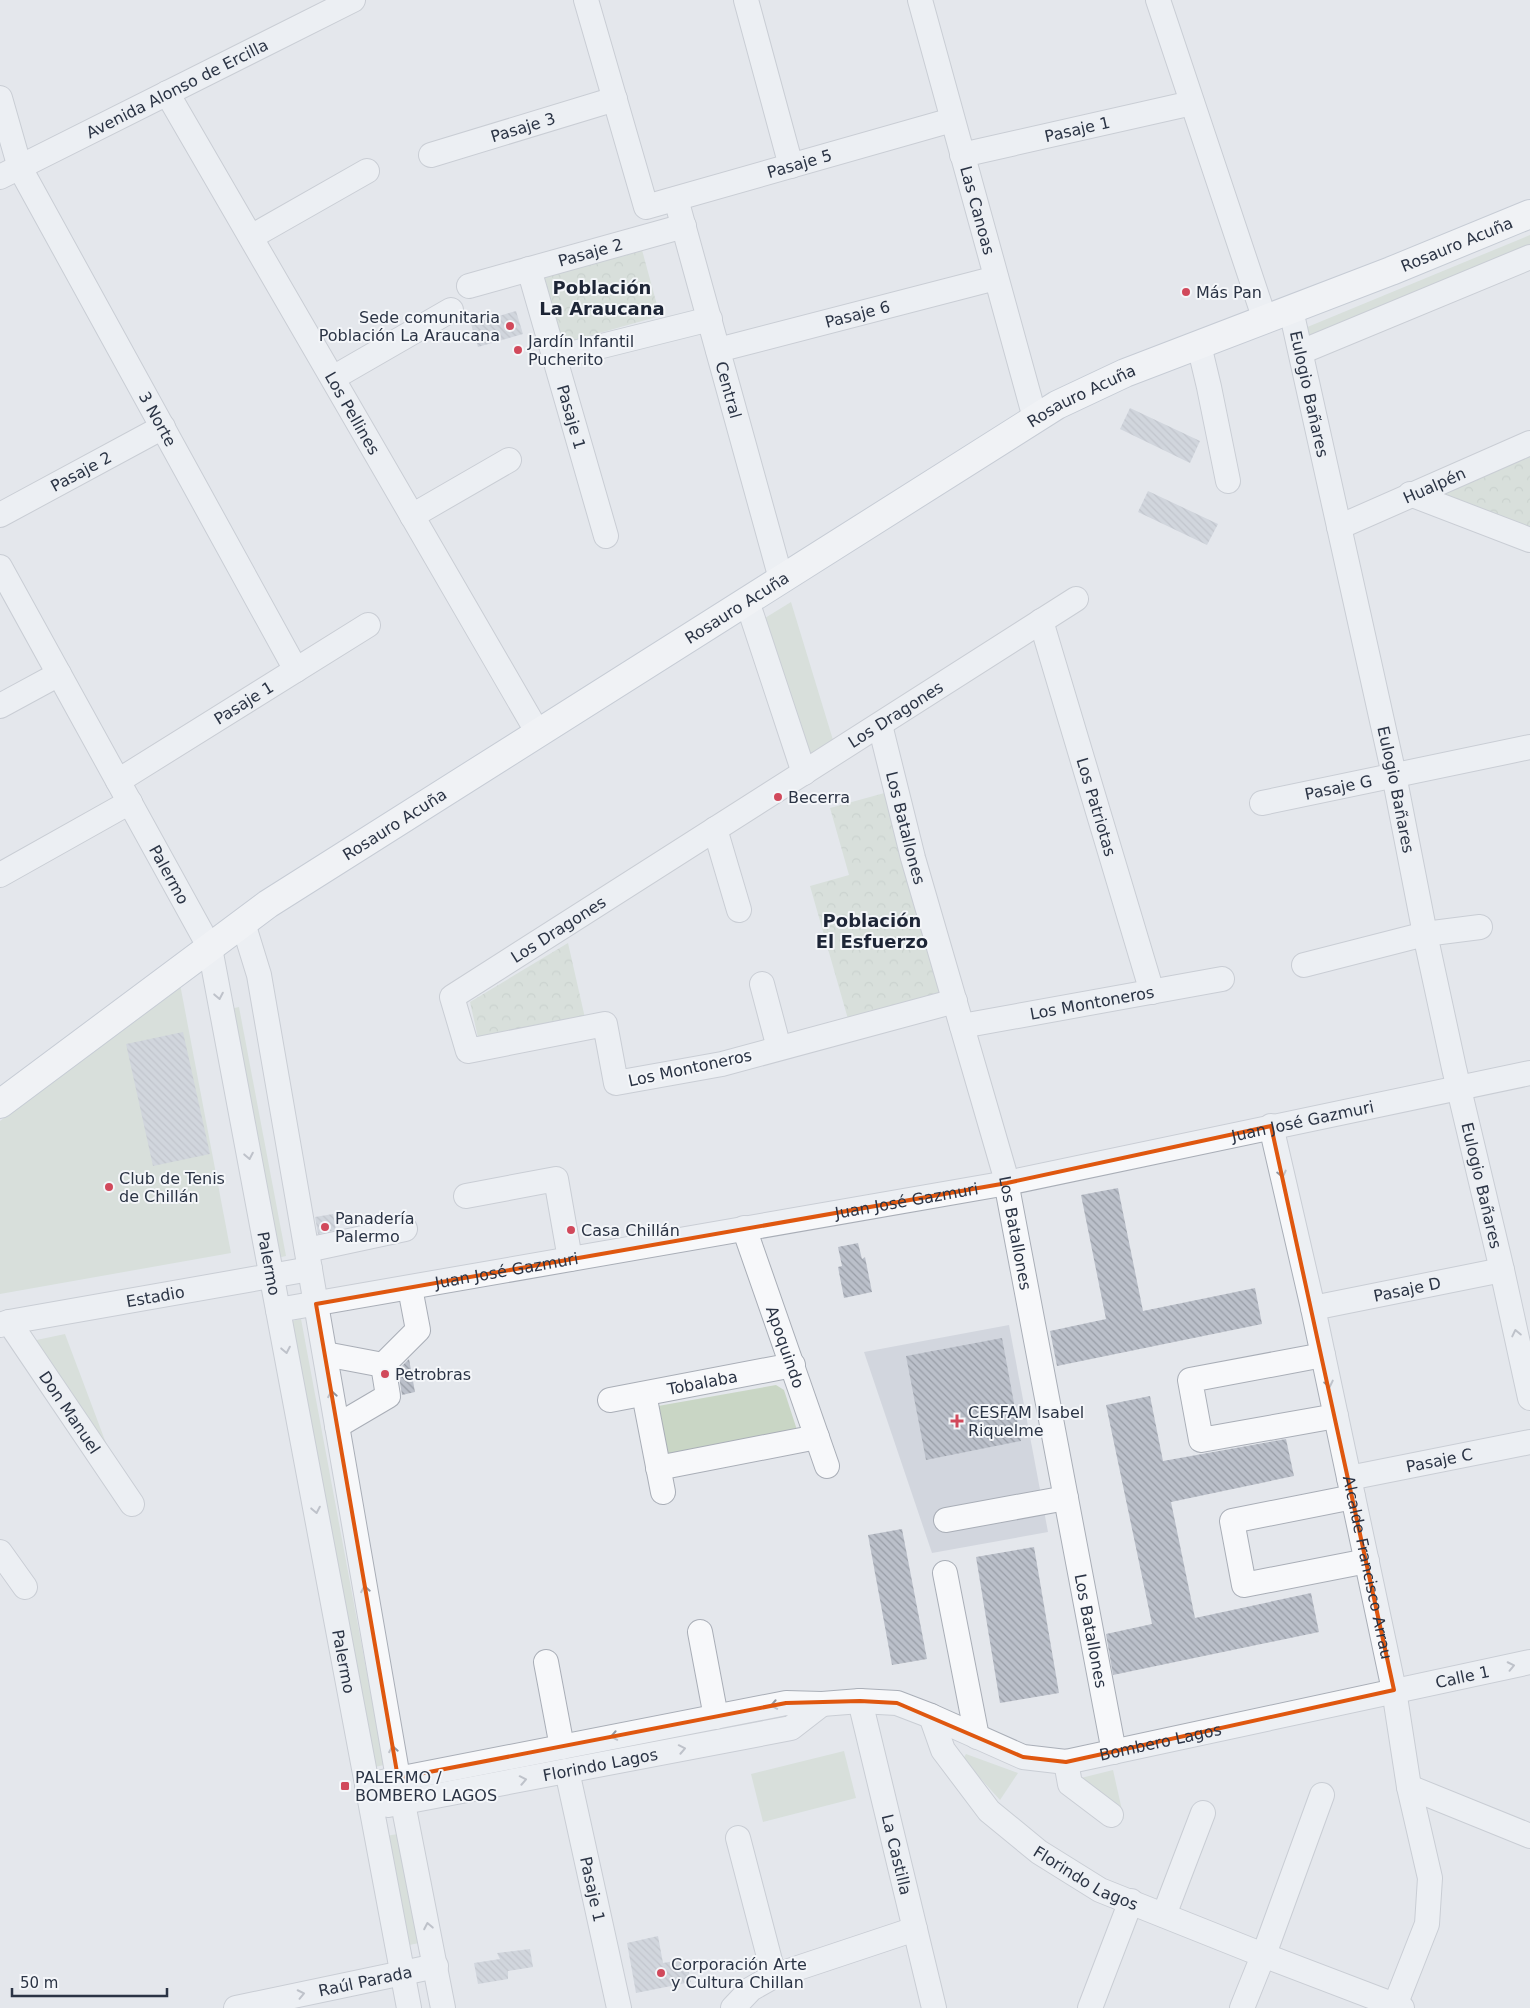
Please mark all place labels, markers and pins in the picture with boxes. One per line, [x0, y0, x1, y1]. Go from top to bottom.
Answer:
place label: Más Pan [1196, 283, 1262, 302]
marker: Más Pan [1180, 286, 1192, 298]
place label: Sede comunitaria Población La Araucana [319, 308, 500, 345]
marker: Sede comunitaria Población La Araucana [504, 320, 516, 332]
place label: Jardín Infantil Pucherito [527, 332, 634, 369]
marker: Jardín Infantil Pucherito [512, 344, 524, 356]
place label: Becerra [788, 788, 850, 807]
marker: Becerra [772, 791, 784, 803]
place label: Club de Tenis de Chillán [119, 1169, 225, 1206]
marker: Club de Tenis de Chillán [103, 1181, 115, 1193]
place label: Panadería Palermo [335, 1209, 415, 1246]
marker: Panadería Palermo [319, 1221, 331, 1233]
place label: Casa Chillán [581, 1221, 680, 1240]
marker: Casa Chillán [565, 1224, 577, 1236]
place label: Petrobras [395, 1365, 471, 1384]
marker: Petrobras [379, 1368, 391, 1380]
place label: CESFAM Isabel Riquelme [968, 1403, 1084, 1440]
marker: CESFAM Isabel Riquelme [950, 1414, 964, 1428]
place label: PALERMO / BOMBERO LAGOS [355, 1768, 497, 1805]
marker: PALERMO / BOMBERO LAGOS [339, 1780, 351, 1792]
place label: Corporación Arte y Cultura Chillan [671, 1955, 807, 1992]
marker: Corporación Arte y Cultura Chillan [655, 1967, 667, 1979]

